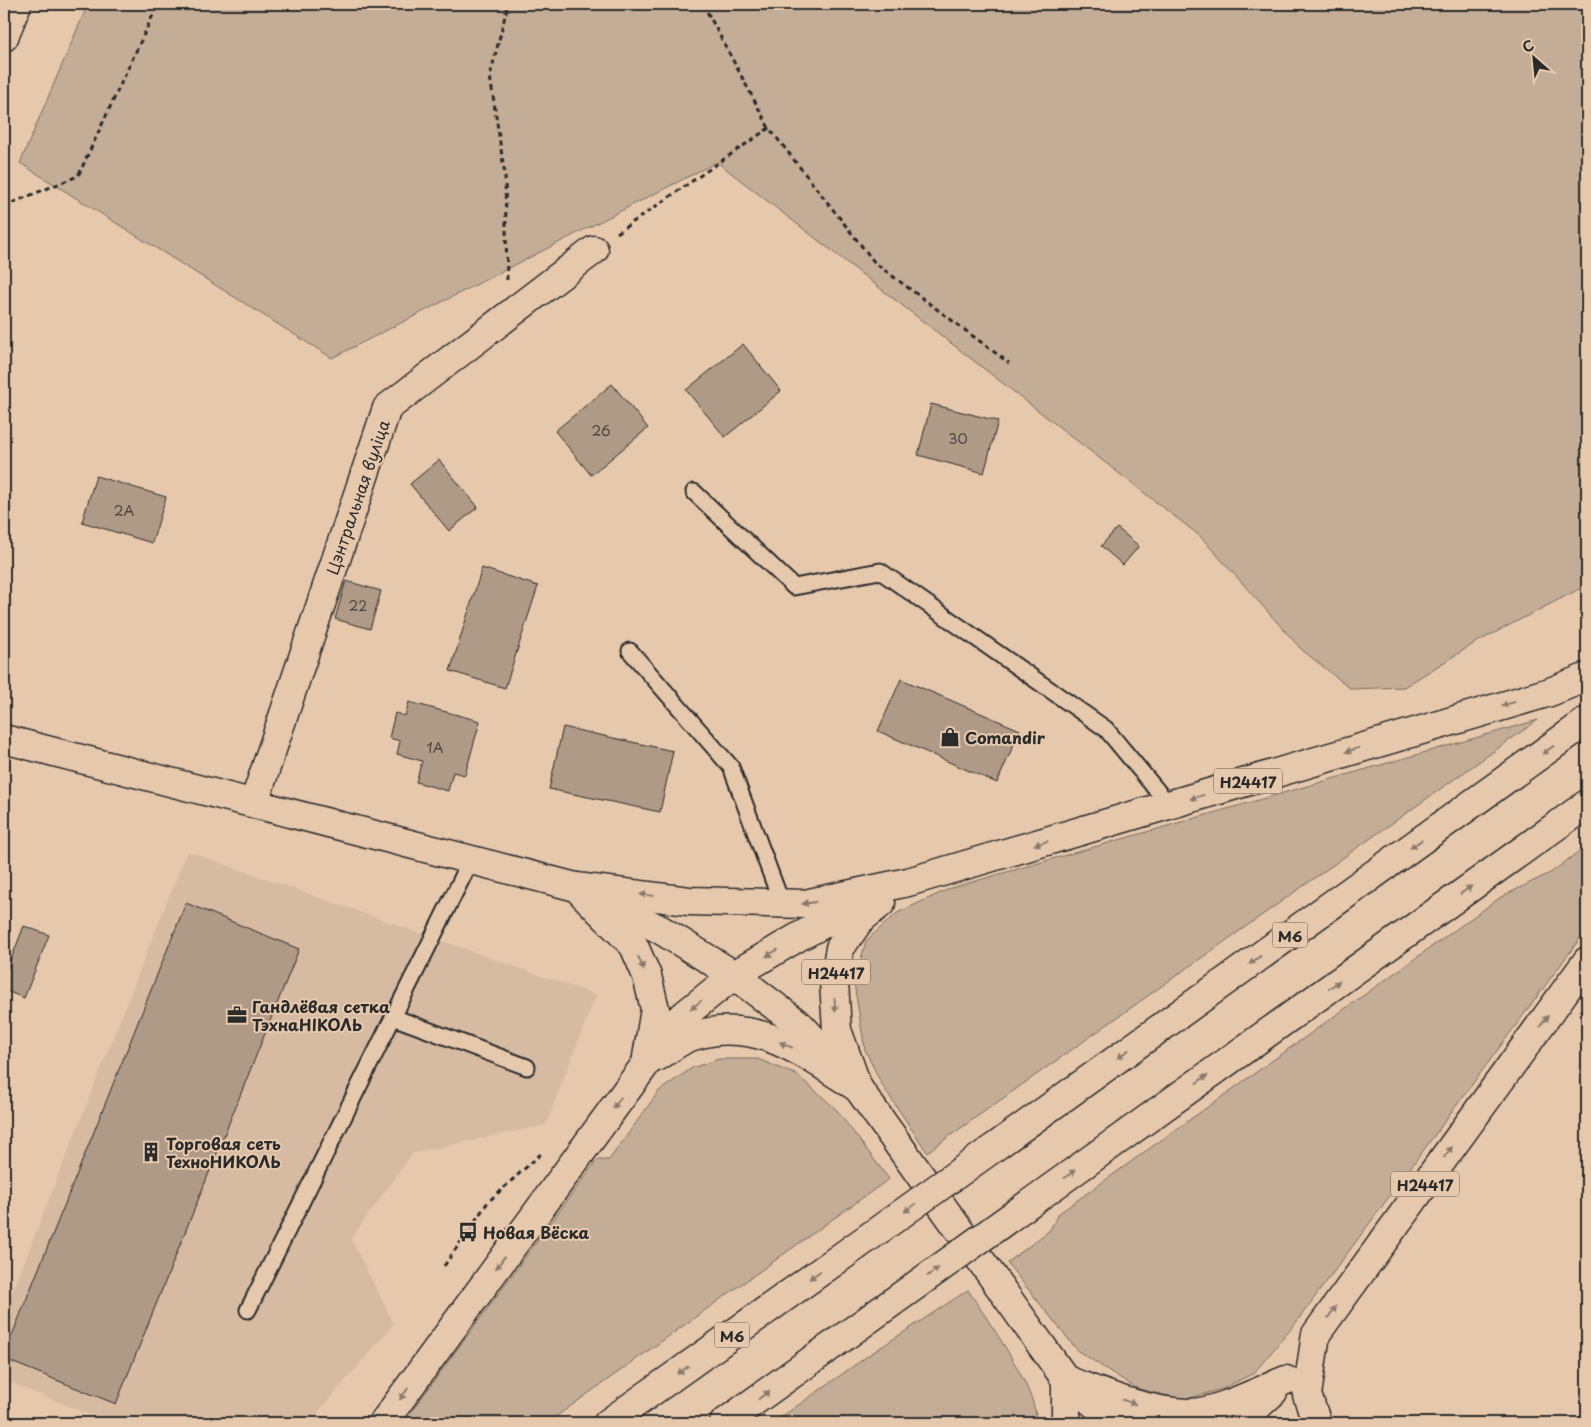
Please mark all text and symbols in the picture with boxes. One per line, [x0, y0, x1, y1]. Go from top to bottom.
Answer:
north arrow [1508, 32, 1558, 82]
text: С [1518, 34, 1537, 58]
street label: Цэнтральная вуліца [319, 416, 395, 578]
house number: 26 [591, 420, 611, 441]
house number: 30 [948, 428, 968, 449]
house number: 2А [114, 500, 135, 521]
house number: 22 [349, 595, 367, 616]
one-way arrow [1500, 701, 1515, 709]
place label: Comandir [965, 725, 1046, 749]
shop icon: Comandir [939, 726, 961, 748]
house number: 1А [426, 737, 444, 758]
one-way arrow [1542, 744, 1555, 755]
one-way arrow [1345, 747, 1360, 755]
road number: Н24417 [1214, 768, 1282, 794]
one-way arrow [1189, 793, 1204, 801]
one-way arrow [1033, 839, 1048, 847]
one-way arrow [1409, 839, 1423, 849]
one-way arrow [1459, 885, 1473, 895]
one-way arrow [639, 891, 655, 899]
one-way arrow [801, 899, 817, 907]
road number: М6 [1272, 922, 1308, 948]
one-way arrow [765, 948, 778, 957]
one-way arrow [1249, 954, 1262, 965]
one-way arrow [638, 956, 646, 970]
road number: Н24417 [802, 960, 870, 984]
one-way arrow [1327, 980, 1341, 990]
place label: Гандлёвая сетка ТэхнаНІКОЛЬ [252, 994, 390, 1036]
one-way arrow [832, 998, 840, 1014]
one-way arrow [690, 1000, 703, 1011]
office icon: Гандлёвая сетка ТэхнаНІКОЛЬ [226, 1004, 248, 1026]
one-way arrow [1538, 1015, 1549, 1028]
one-way arrow [779, 1040, 793, 1048]
one-way arrow [1116, 1049, 1130, 1059]
one-way arrow [1195, 1074, 1209, 1084]
one-way arrow [612, 1096, 622, 1110]
place label: Торговая сеть ТехноНИКОЛЬ [166, 1131, 281, 1173]
building icon: Торговая сеть ТехноНИКОЛЬ [140, 1141, 162, 1163]
one-way arrow [1443, 1145, 1453, 1159]
one-way arrow [1063, 1169, 1077, 1179]
road number: Н24417 [1391, 1172, 1459, 1196]
one-way arrow [903, 1203, 916, 1213]
place label: Новая Вёска [483, 1220, 590, 1244]
bus stop icon: Новая Вёска [457, 1221, 479, 1243]
one-way arrow [495, 1256, 506, 1269]
one-way arrow [926, 1267, 939, 1278]
one-way arrow [809, 1270, 822, 1280]
one-way arrow [1327, 1305, 1337, 1319]
road number: М6 [714, 1322, 750, 1348]
one-way arrow [676, 1365, 690, 1375]
one-way arrow [399, 1387, 410, 1400]
one-way arrow [757, 1390, 771, 1400]
one-way arrow [1122, 1398, 1137, 1406]

